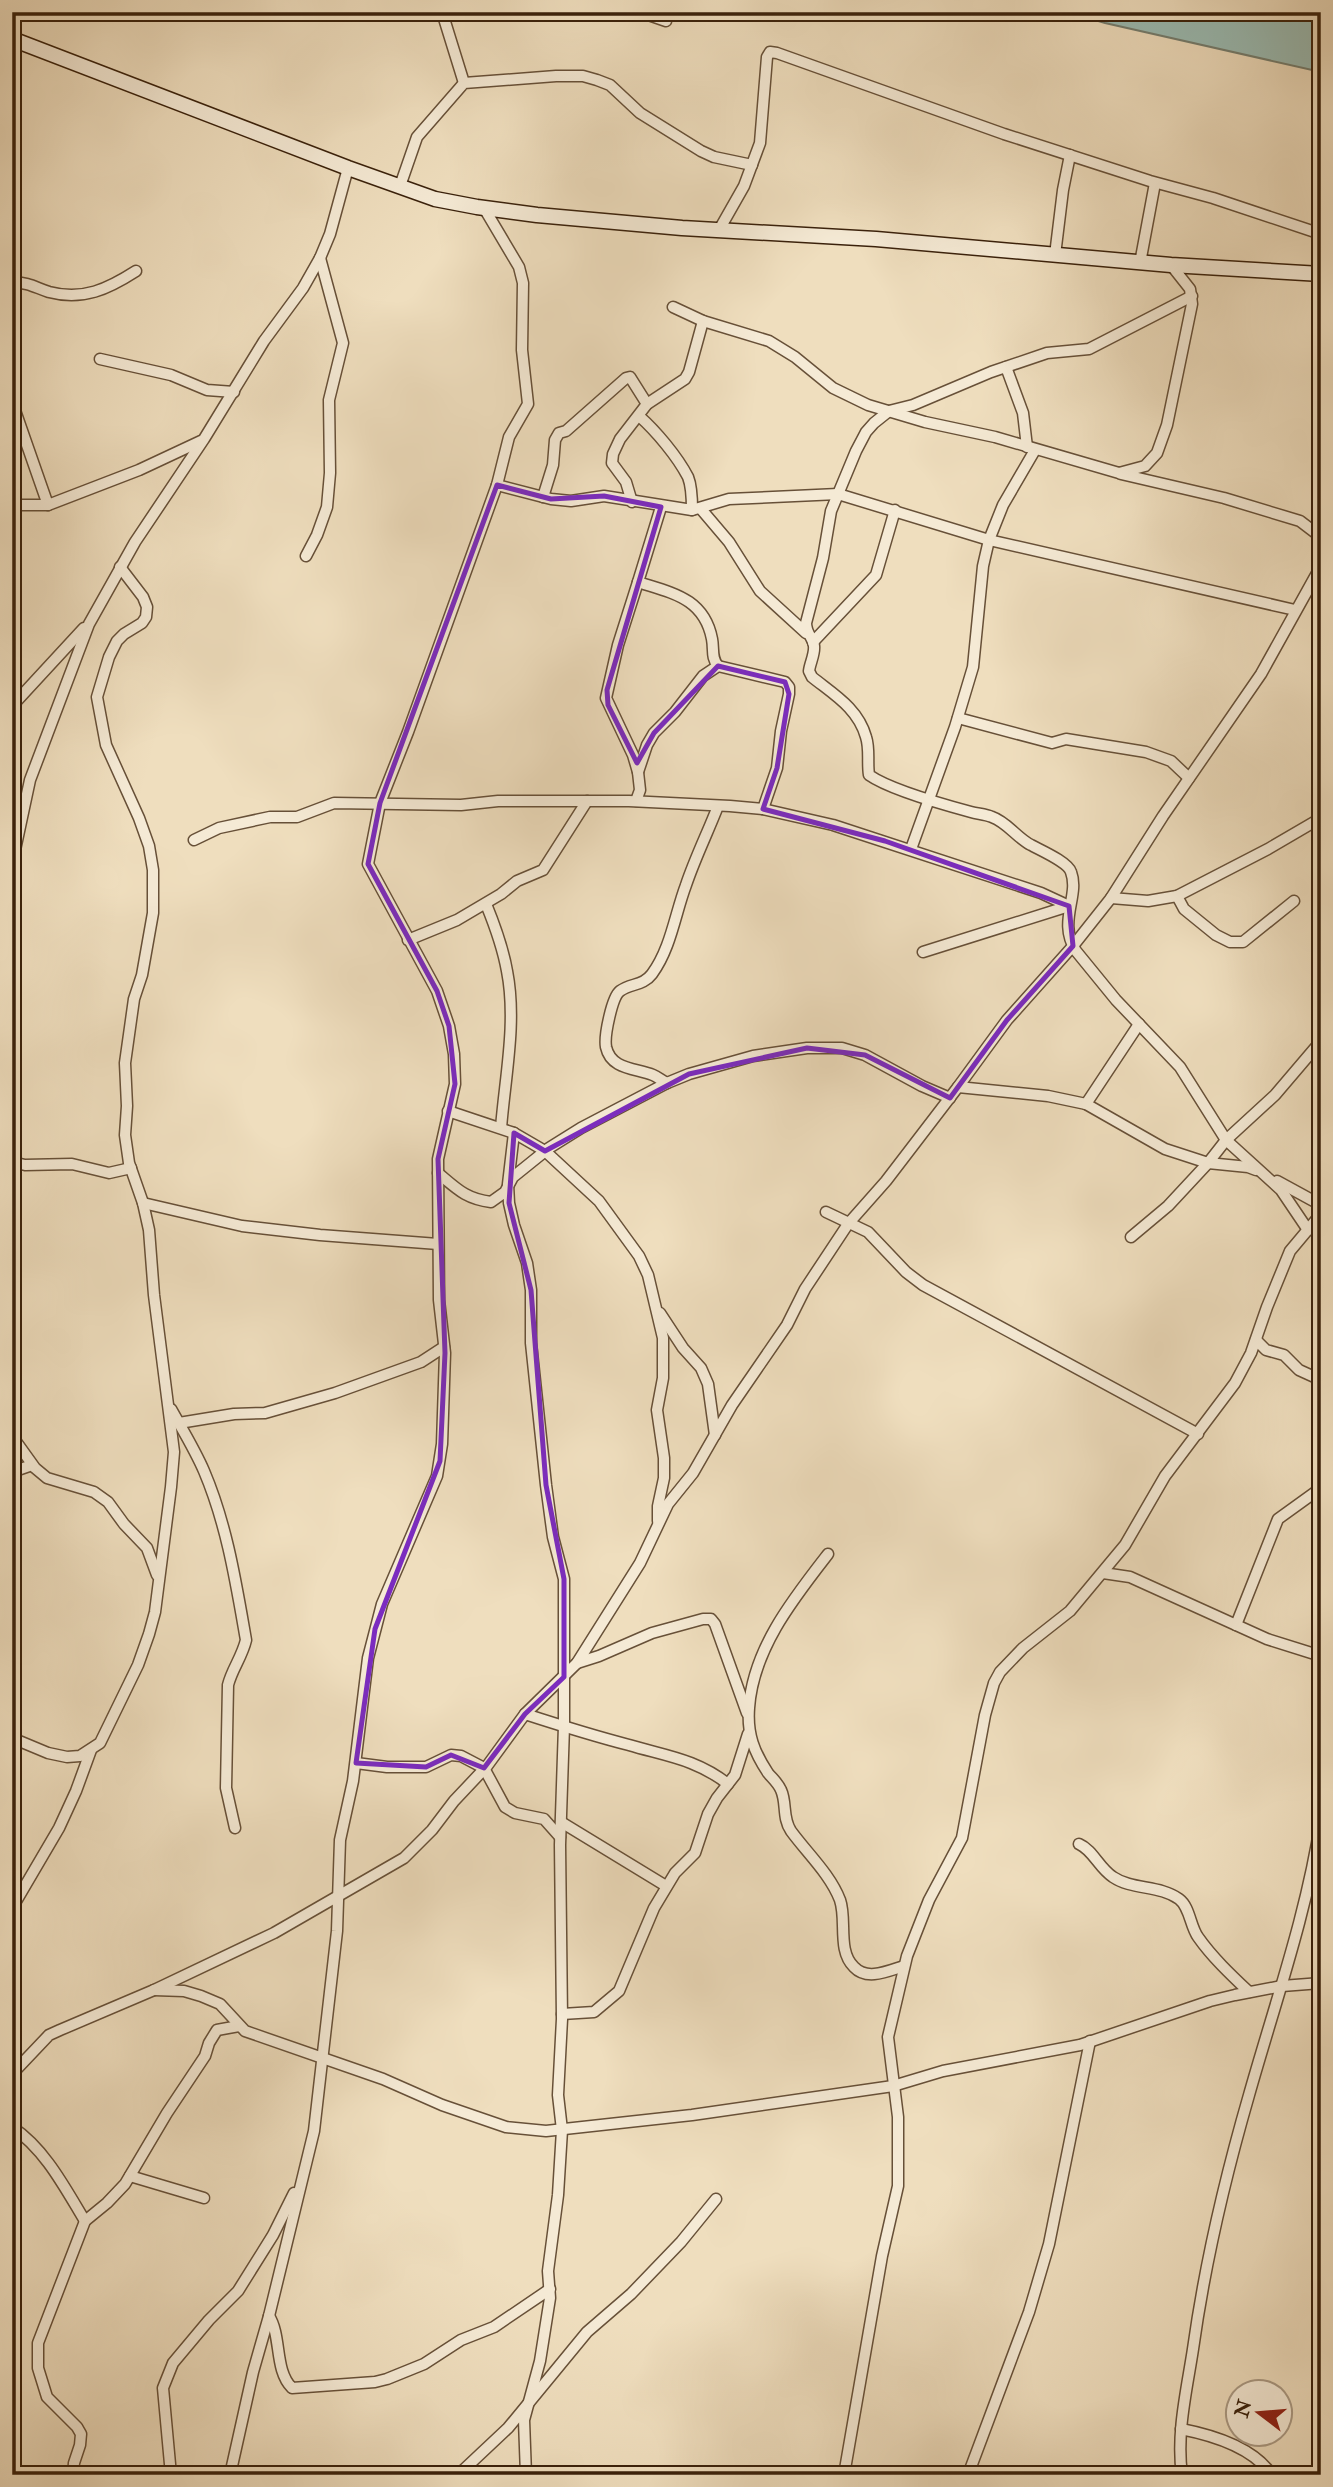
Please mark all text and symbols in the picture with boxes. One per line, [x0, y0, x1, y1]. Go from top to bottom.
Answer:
north arrow [1224, 2378, 1294, 2448]
text: N [1229, 2396, 1258, 2421]

